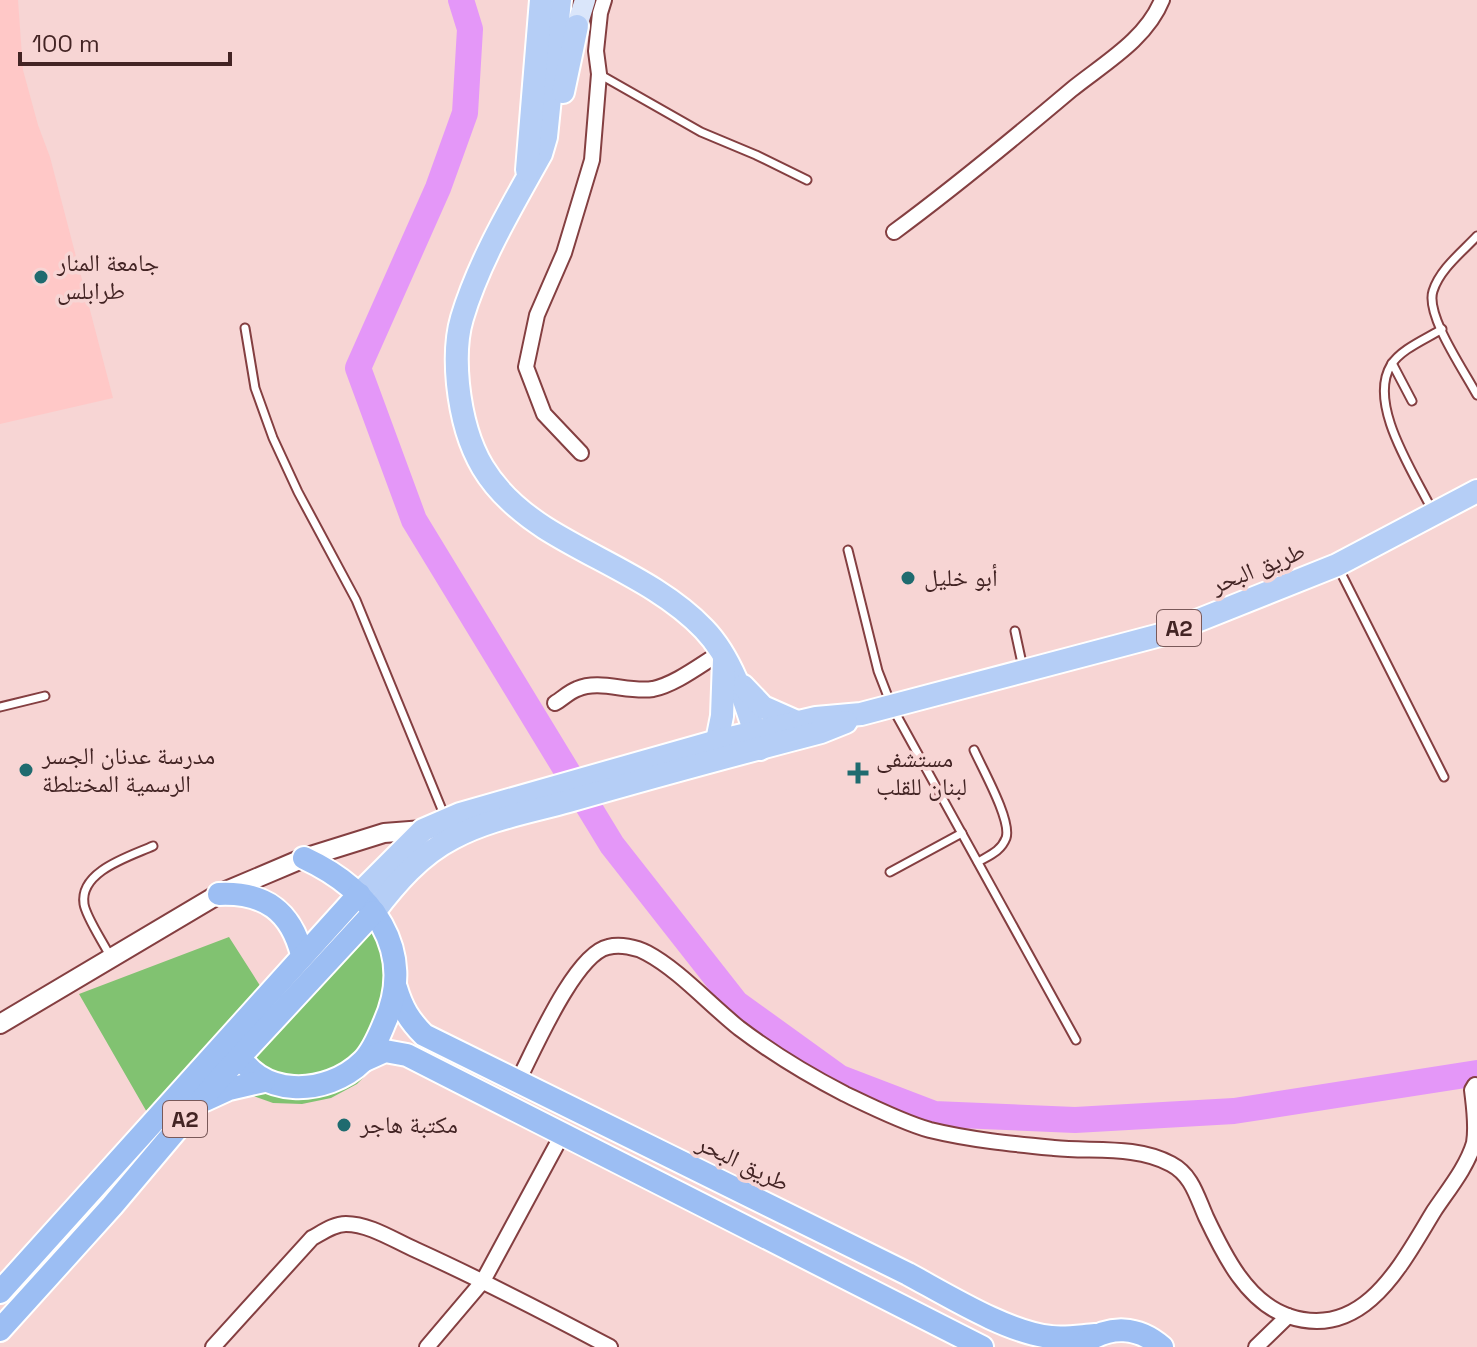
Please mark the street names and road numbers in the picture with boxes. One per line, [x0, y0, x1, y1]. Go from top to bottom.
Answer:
street label: طريق البحر [1205, 535, 1309, 601]
road number: A2 [1157, 610, 1201, 646]
road number: A2 [163, 1101, 207, 1137]
street label: طريق البحر [691, 1127, 794, 1198]

